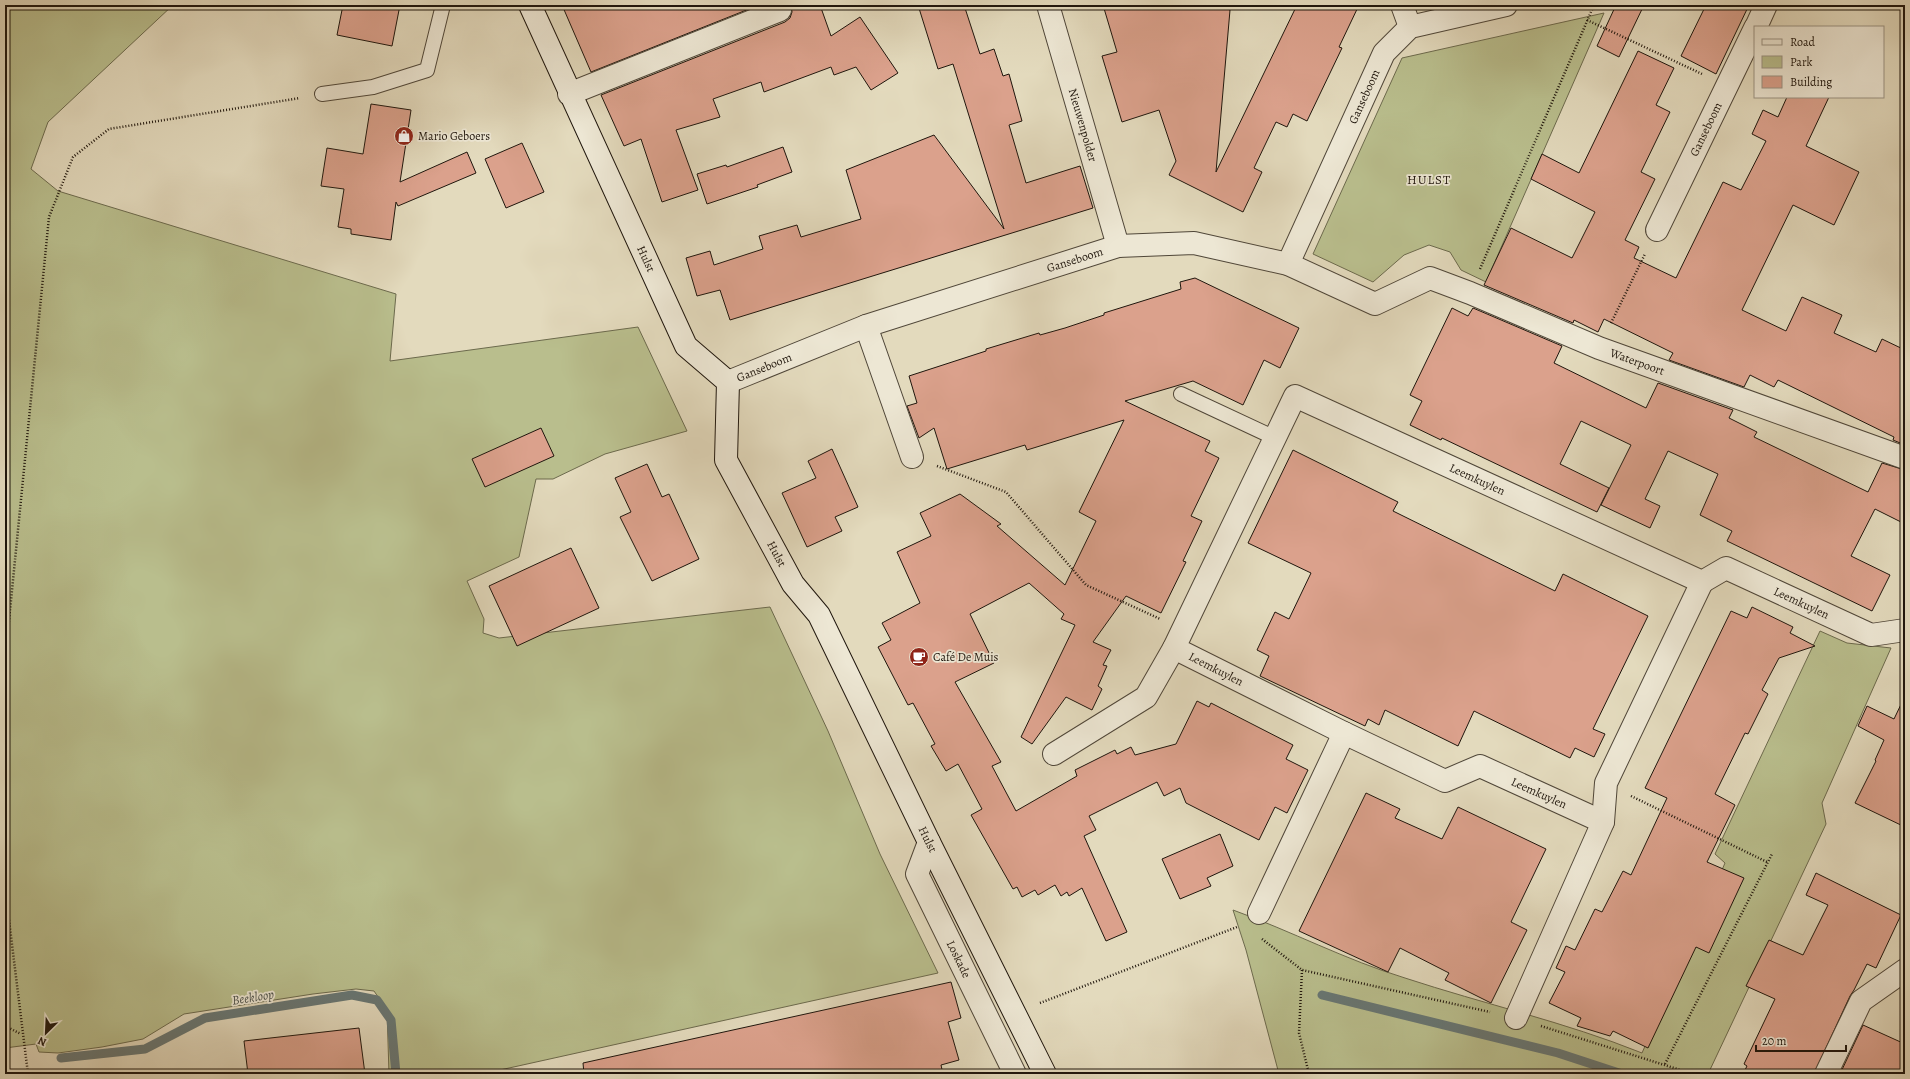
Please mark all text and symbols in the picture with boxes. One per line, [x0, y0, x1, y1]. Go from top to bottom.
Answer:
legend [1754, 26, 1884, 98]
text: Road [1790, 34, 1816, 50]
text: Park [1790, 54, 1813, 70]
street label: Ganseboom [1345, 67, 1384, 126]
text: Building [1790, 74, 1832, 90]
street label: Nieuwenpolder [1065, 86, 1101, 164]
street label: Ganseboom [1686, 99, 1726, 159]
shop icon: Mario Geboers [393, 125, 415, 147]
place label: Mario Geboers [418, 128, 490, 144]
district label: HULST [1407, 171, 1451, 188]
street label: Hulst [633, 243, 659, 274]
street label: Ganseboom [1045, 243, 1105, 276]
street label: Waterpoort [1607, 344, 1667, 379]
street label: Ganseboom [734, 349, 794, 386]
street label: Leemkuylen [1447, 460, 1508, 499]
street label: Hulst [763, 538, 790, 570]
street label: Leemkuylen [1771, 583, 1832, 623]
cafe icon: Café De Muis [908, 646, 930, 668]
street label: Leemkuylen [1186, 648, 1247, 690]
place label: Café De Muis [933, 649, 999, 665]
street label: Leemkuylen [1509, 774, 1570, 813]
street label: Hulst [915, 824, 941, 855]
street label: Loskade [943, 938, 975, 981]
water label: Beekloop [231, 985, 275, 1009]
north arrow [26, 1013, 66, 1053]
scale bar [1756, 1027, 1846, 1053]
text: N [35, 1033, 49, 1050]
text: 20 m [1762, 1033, 1786, 1049]

